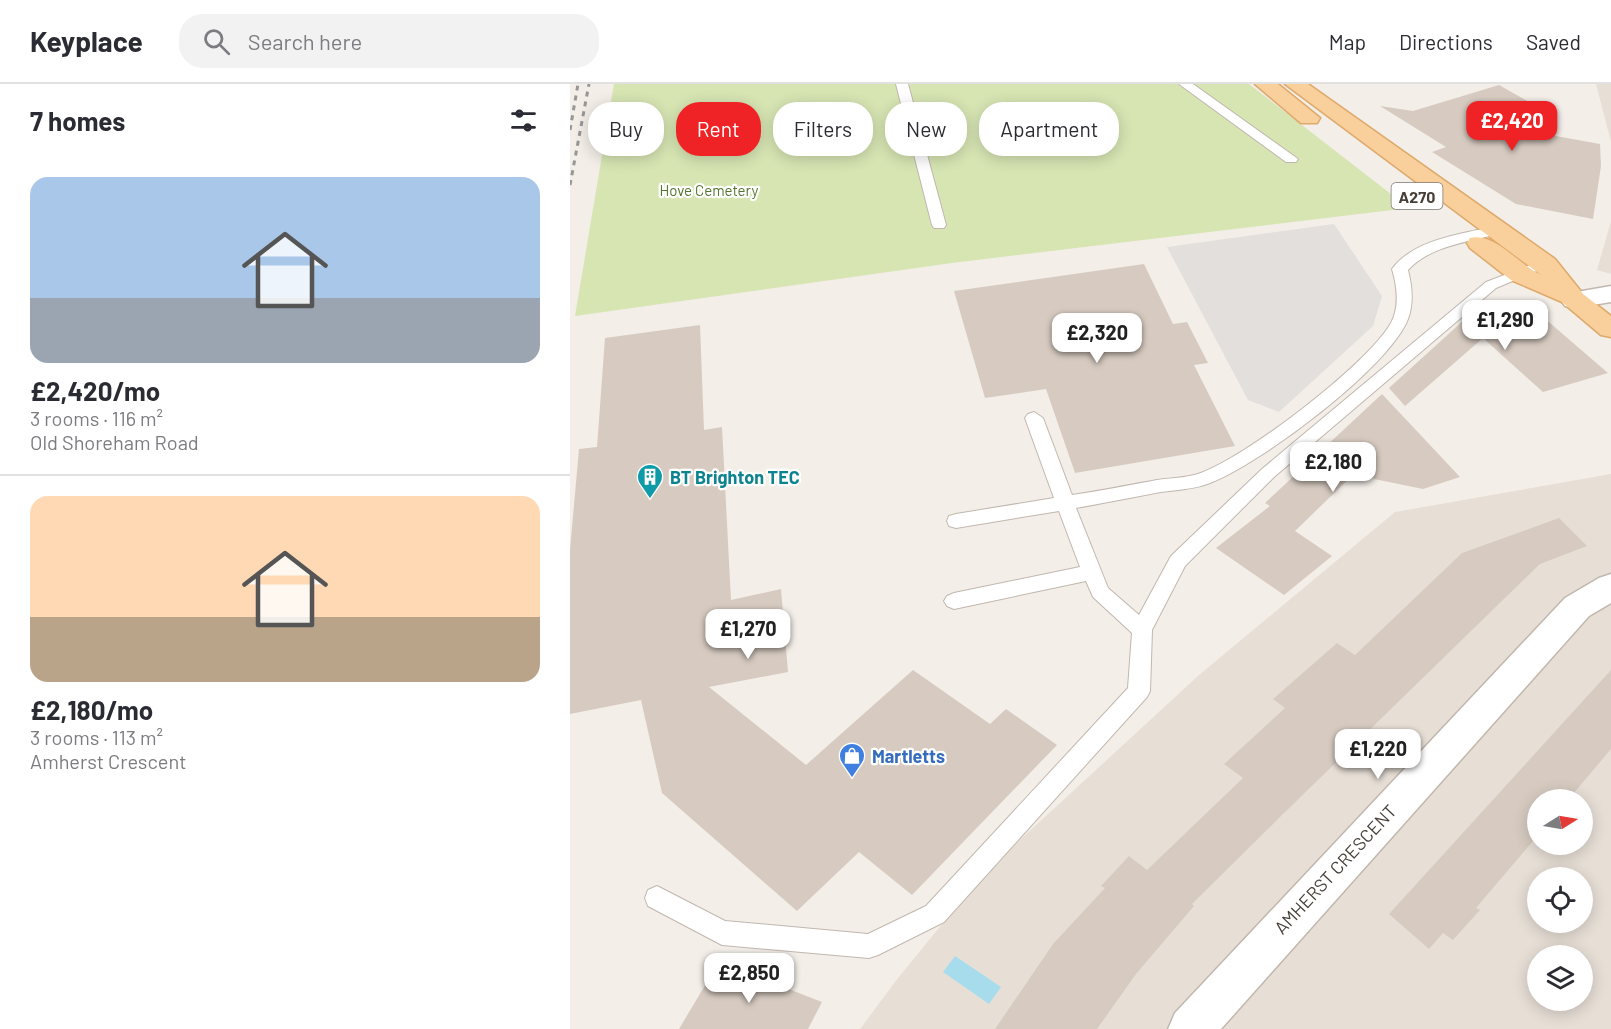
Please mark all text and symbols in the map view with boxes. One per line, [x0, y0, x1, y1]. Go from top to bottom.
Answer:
search box [179, 14, 599, 68]
text: Keyplace [30, 24, 143, 58]
icon: search [200, 25, 233, 58]
text: Search here [248, 28, 362, 54]
text: Map [1329, 29, 1366, 54]
text: Directions [1399, 29, 1493, 54]
text: Saved [1526, 29, 1581, 54]
pin: £2,420 [1463, 101, 1561, 152]
chip: Buy [588, 102, 664, 156]
chip: Rent [676, 102, 761, 156]
chip: Filters [773, 102, 873, 156]
chip: New [885, 102, 967, 156]
chip: Apartment [979, 102, 1119, 156]
icon: filters [507, 104, 540, 137]
text: 7 homes [30, 105, 125, 136]
text: £2,420 [1480, 108, 1544, 132]
park label: Hove Cemetery [660, 181, 759, 199]
road number: A270 [1392, 183, 1442, 209]
icon: home [231, 216, 339, 324]
pin: £1,290 [1456, 300, 1554, 351]
text: £1,290 [1476, 307, 1534, 331]
pin: £2,320 [1048, 313, 1146, 364]
text: £2,320 [1066, 320, 1128, 344]
text: £2,420/mo [30, 375, 160, 406]
text: 3 rooms · 116 m² [30, 406, 163, 430]
text: Old Shoreham Road [30, 430, 199, 454]
pin: £2,180 [1284, 442, 1382, 493]
text: £2,180 [1304, 449, 1362, 473]
building icon: BT Brighton TEC [635, 462, 665, 500]
place label: BT Brighton TEC [670, 466, 800, 488]
icon: home [231, 535, 339, 643]
pin: £1,270 [699, 609, 797, 660]
text: £1,270 [719, 616, 777, 640]
text: £2,180/mo [30, 694, 153, 725]
text: 3 rooms · 113 m² [30, 725, 163, 749]
pin: £1,220 [1329, 729, 1427, 780]
text: £1,220 [1349, 736, 1407, 760]
shop icon: Martletts [837, 741, 867, 779]
place label: Martletts [872, 745, 945, 767]
text: Amherst Crescent [30, 749, 187, 773]
north arrow [1527, 789, 1593, 855]
map controls [1527, 789, 1593, 1011]
street label: AMHERST CRESCENT [1269, 800, 1401, 938]
button: locate [1527, 867, 1593, 933]
button: layers [1527, 945, 1593, 1011]
pin: £2,850 [700, 953, 798, 1004]
text: £2,850 [718, 960, 780, 984]

